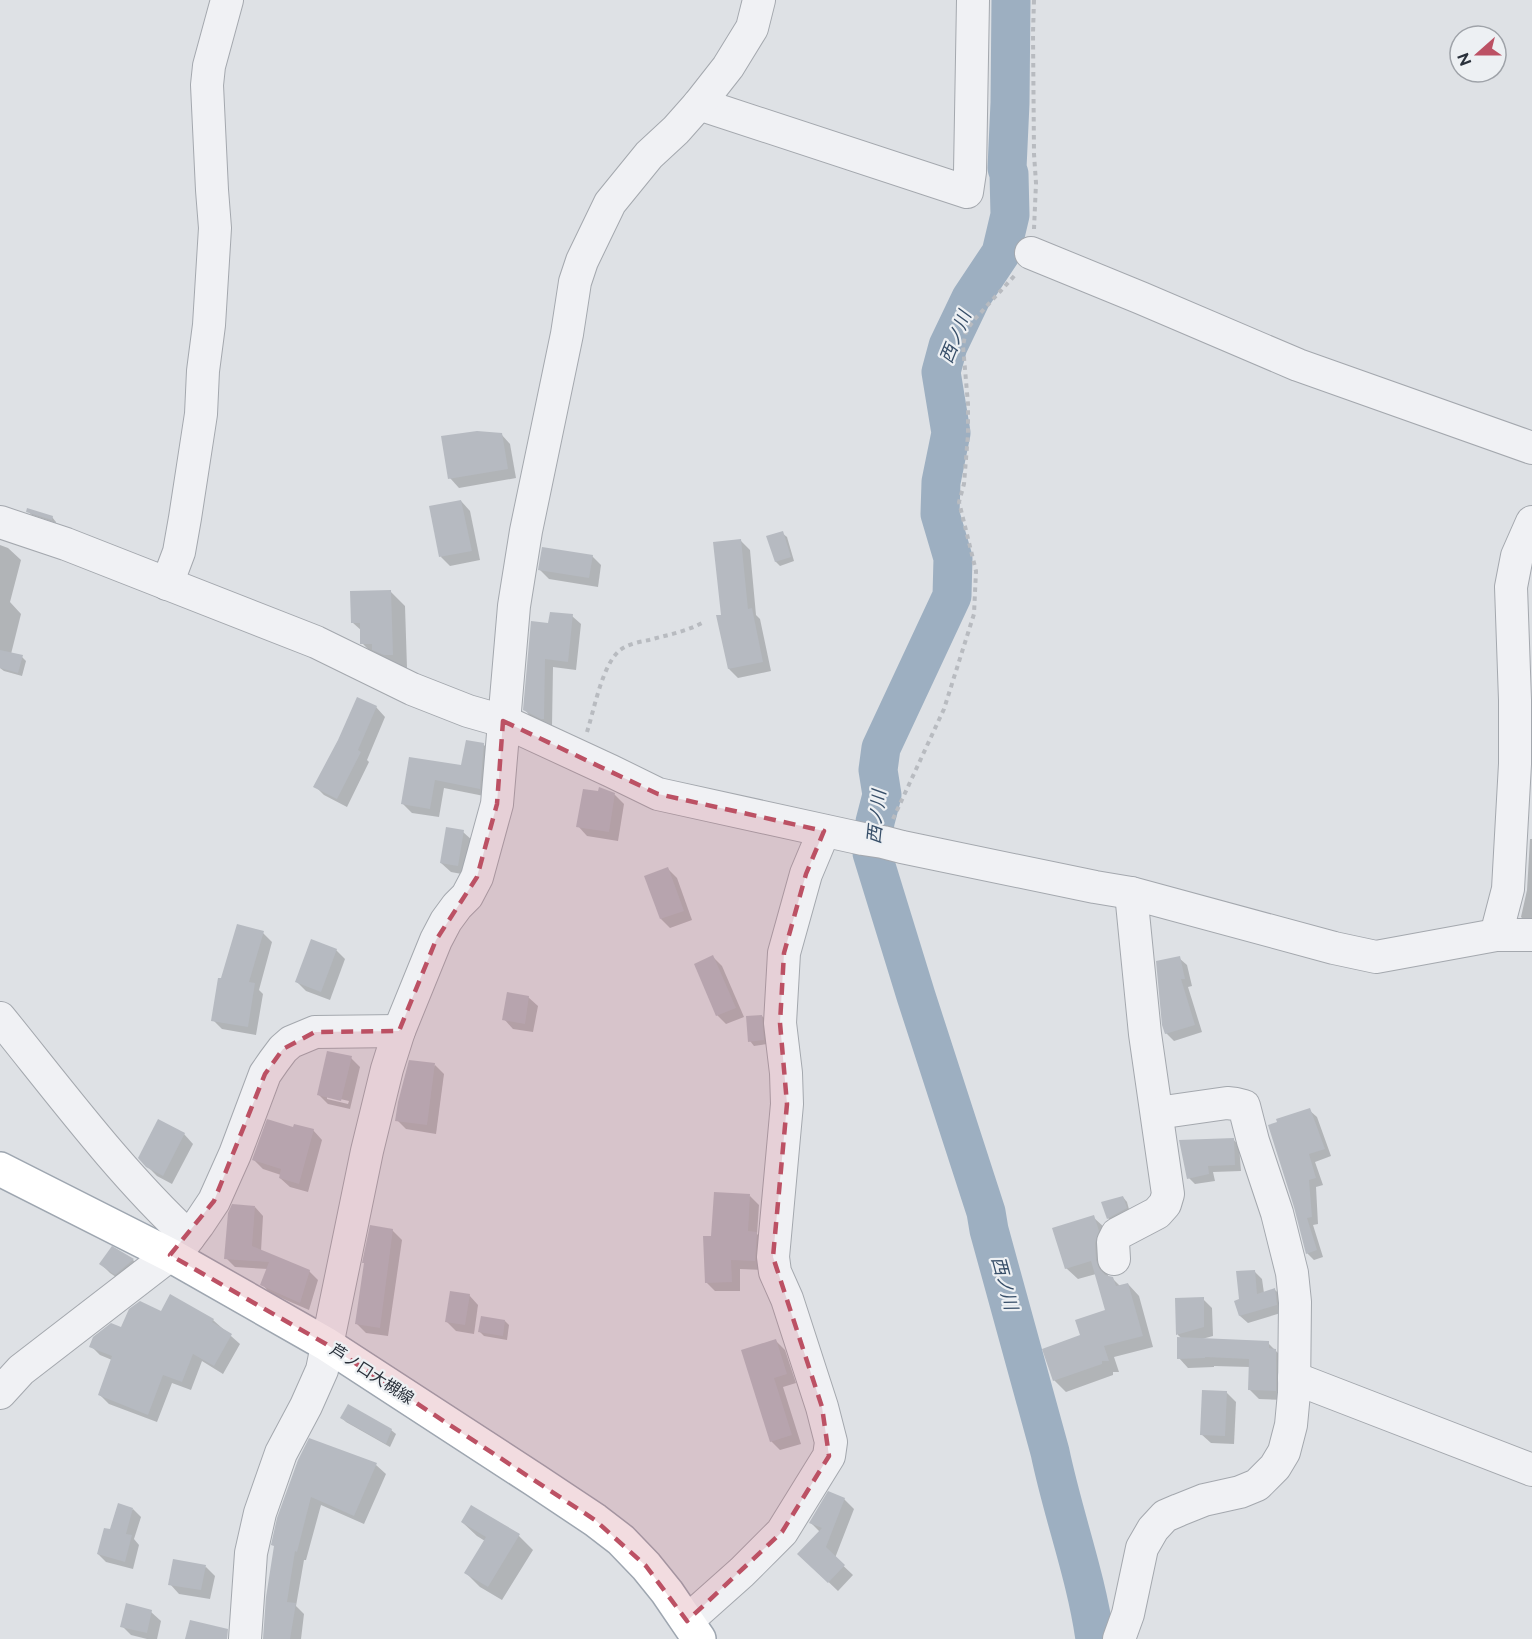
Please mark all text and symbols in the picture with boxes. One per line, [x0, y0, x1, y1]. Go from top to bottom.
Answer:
north arrow [1448, 24, 1508, 84]
text: N [1453, 50, 1476, 68]
water label: 西ノ川 [935, 306, 976, 366]
water label: 西ノ川 [863, 787, 889, 845]
water label: 西ノ川 [988, 1254, 1023, 1314]
street label: 芦ノ口大槻線 [327, 1340, 417, 1408]

